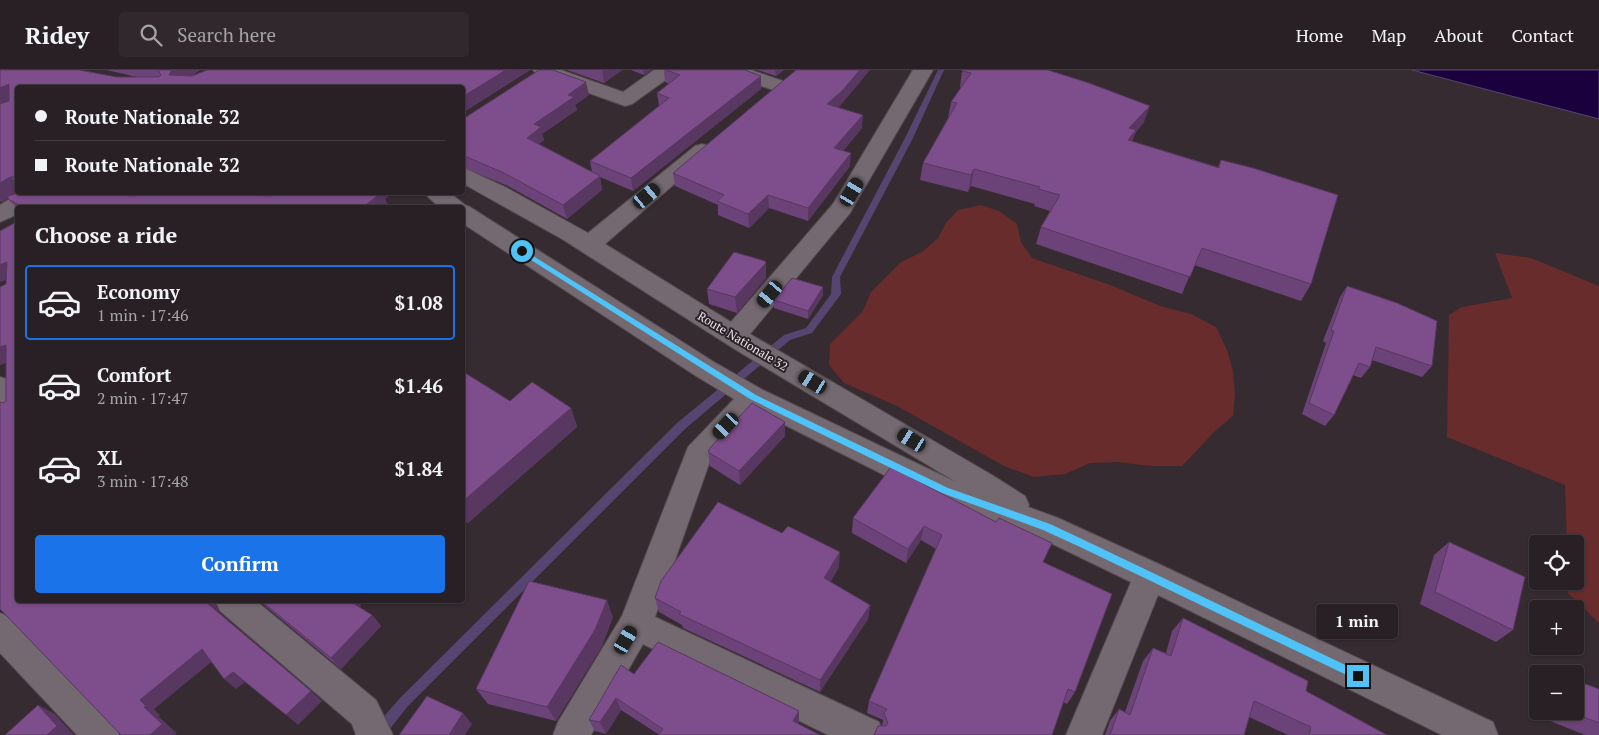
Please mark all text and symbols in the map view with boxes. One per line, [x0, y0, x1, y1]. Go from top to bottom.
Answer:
search box [119, 12, 469, 57]
text: Ridey [25, 19, 89, 51]
icon: search [137, 21, 165, 49]
text: Search here [177, 22, 276, 47]
text: Home [1296, 23, 1343, 47]
text: Map [1371, 23, 1406, 47]
text: About [1434, 23, 1483, 47]
text: Contact [1511, 23, 1574, 47]
text: Route Nationale 32 [65, 104, 240, 129]
text: Route Nationale 32 [65, 152, 240, 177]
car [837, 175, 866, 209]
car [630, 181, 663, 211]
text: Choose a ride [35, 220, 177, 249]
route start [511, 240, 533, 262]
car [754, 278, 785, 310]
text: Economy [97, 279, 180, 304]
icon: car [37, 280, 82, 325]
text: $1.08 [394, 290, 443, 315]
text: 1 min · 17:46 [97, 304, 189, 326]
street label: Route Nationale 32 [695, 308, 791, 374]
text: Comfort [97, 362, 172, 387]
icon: car [37, 363, 82, 408]
car [796, 368, 829, 396]
text: $1.46 [394, 373, 443, 398]
text: 2 min · 17:47 [97, 387, 189, 409]
car [710, 410, 741, 442]
car [895, 426, 928, 454]
text: XL [97, 445, 122, 470]
icon: car [37, 446, 82, 491]
text: $1.84 [394, 456, 443, 481]
text: 3 min · 17:48 [97, 470, 189, 492]
button: Confirm [35, 535, 445, 593]
map controls [1529, 535, 1584, 720]
button: locate [1529, 535, 1584, 590]
button: + [1529, 600, 1584, 655]
callout: 1 min [1317, 604, 1399, 638]
text: 1 min [1335, 610, 1379, 632]
car [612, 623, 639, 657]
route end [1347, 665, 1369, 687]
button: − [1529, 665, 1584, 720]

